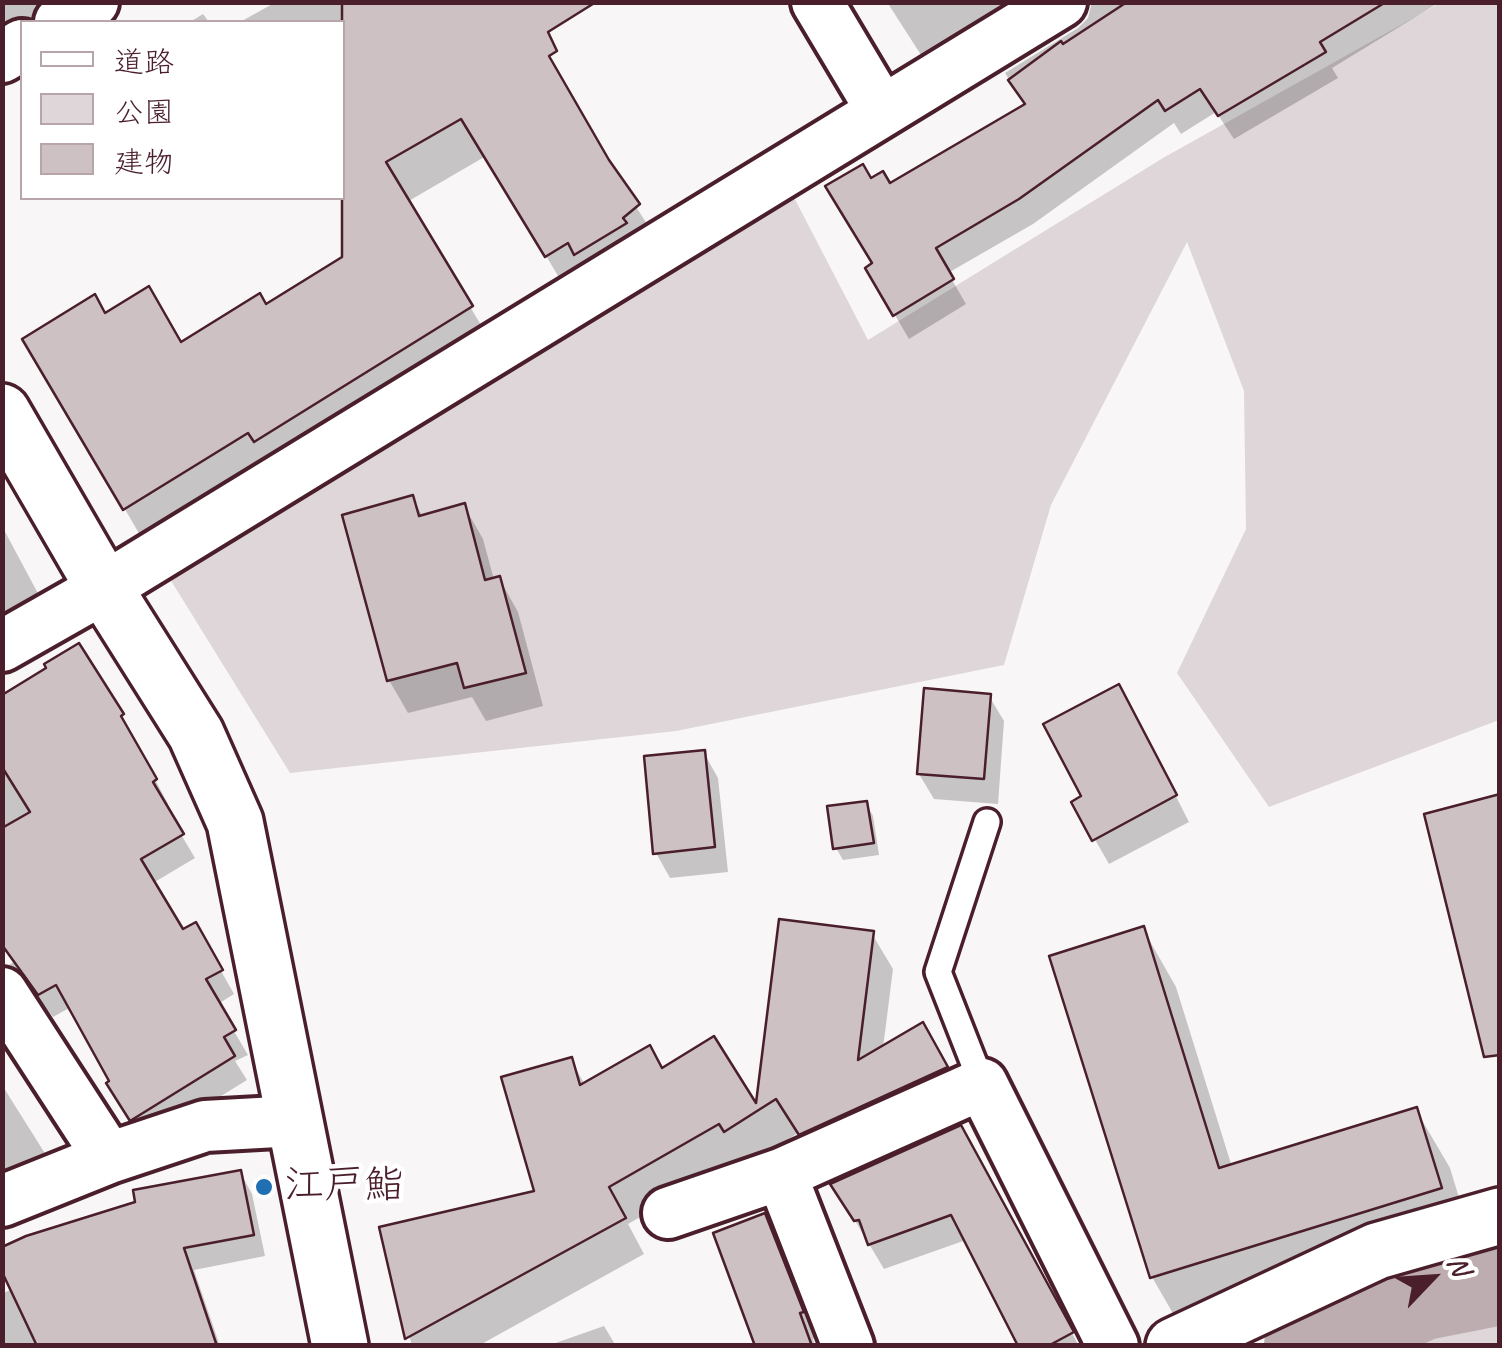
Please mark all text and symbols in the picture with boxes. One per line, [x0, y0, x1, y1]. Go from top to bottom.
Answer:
legend [20, 20, 345, 200]
text: 道路 [114, 43, 174, 81]
text: 公園 [114, 93, 174, 131]
text: 建物 [114, 143, 174, 181]
place label: 江戸鮨 [284, 1163, 404, 1211]
marker: 江戸鮨 [253, 1176, 275, 1198]
north arrow [1382, 1228, 1482, 1328]
text: N [1440, 1250, 1479, 1280]

